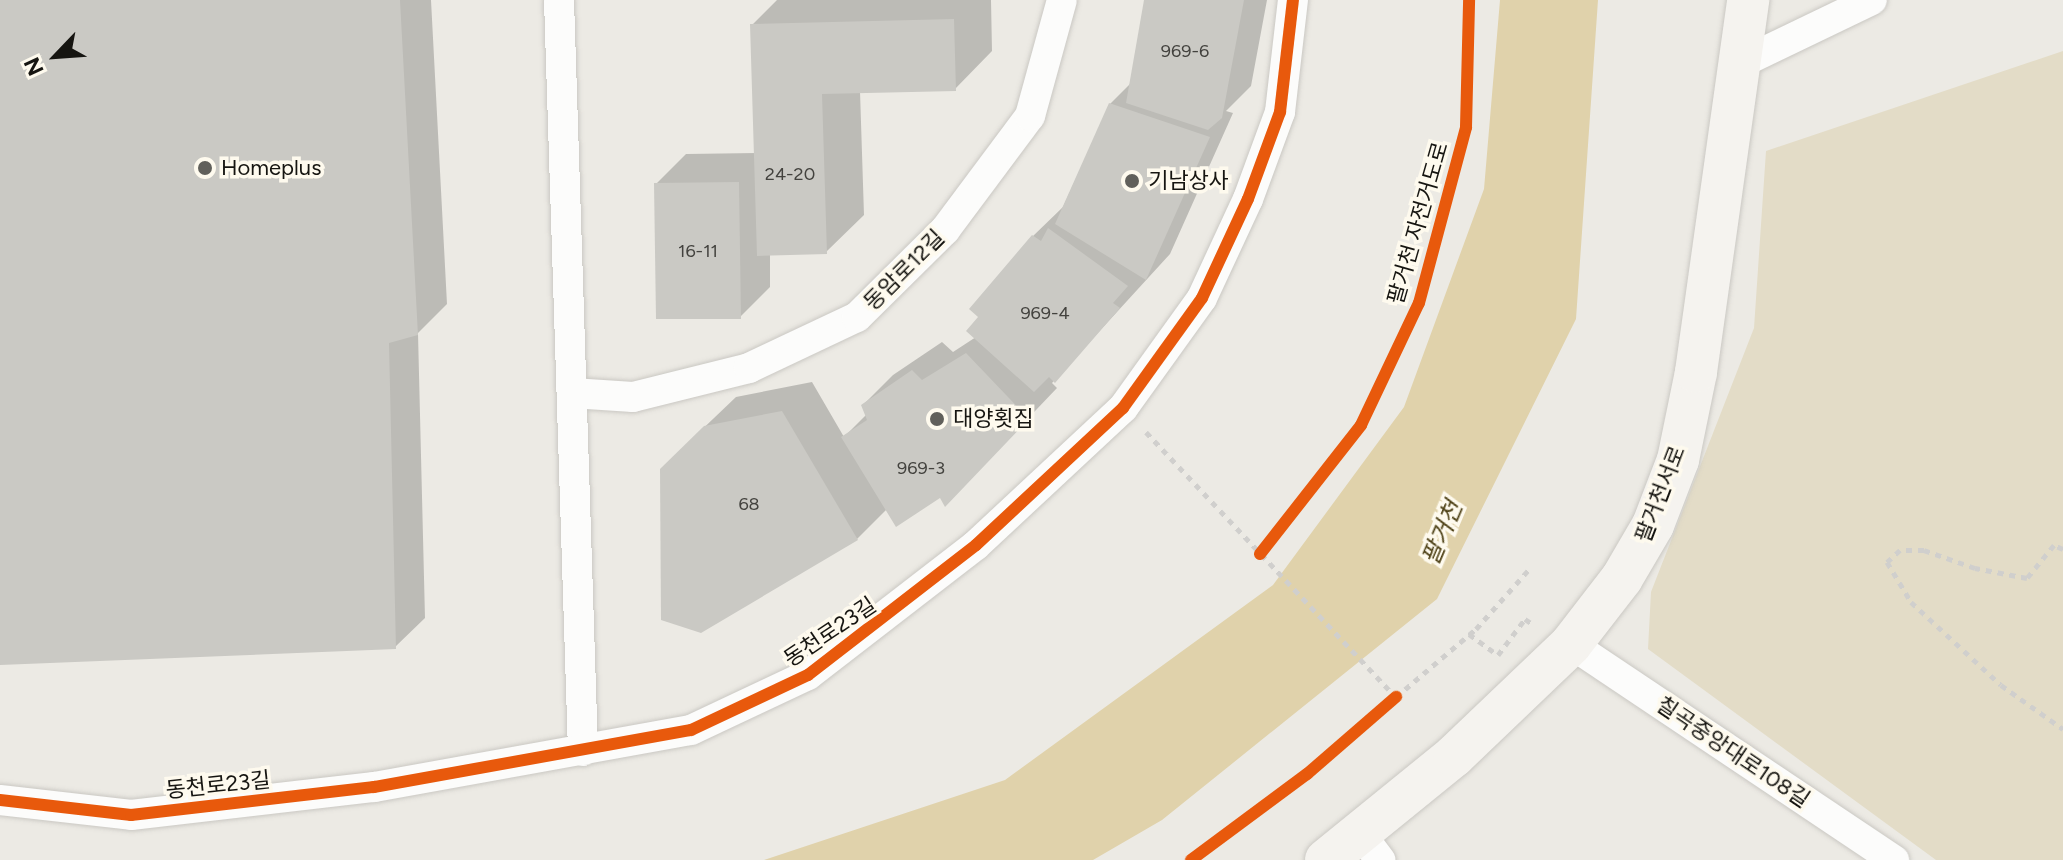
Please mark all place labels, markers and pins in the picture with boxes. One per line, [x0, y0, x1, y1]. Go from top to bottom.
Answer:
place label: Homeplus [221, 155, 321, 181]
marker: Homeplus [196, 159, 214, 177]
place label: 기남상사 [1148, 168, 1229, 194]
marker: 기남상사 [1123, 172, 1141, 190]
place label: 대양횟집 [953, 406, 1034, 432]
marker: 대양횟집 [928, 410, 946, 428]

